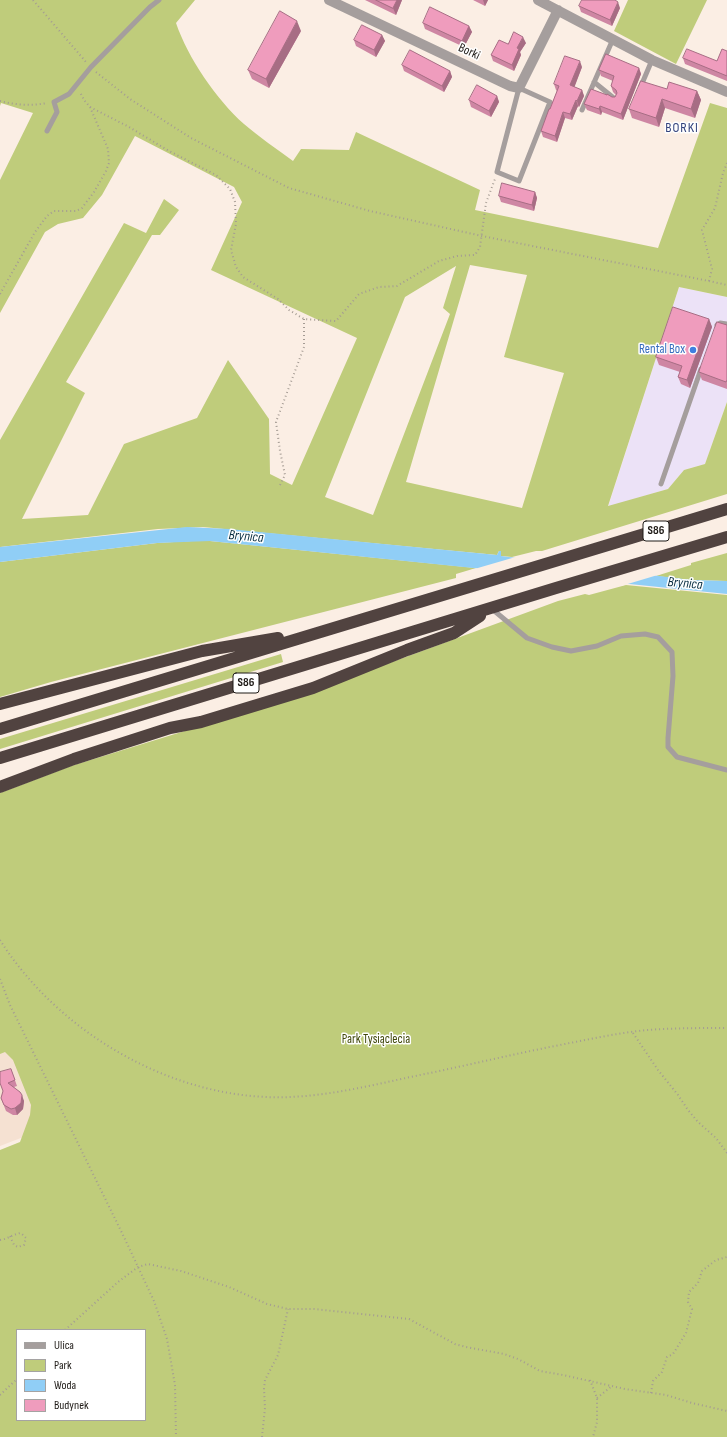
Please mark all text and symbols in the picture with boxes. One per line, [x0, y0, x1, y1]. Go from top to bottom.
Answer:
street label: Borki [456, 40, 482, 64]
district label: BORKI [665, 120, 699, 136]
place label: Rental Box [639, 342, 685, 358]
marker: Rental Box [688, 345, 698, 355]
road number: S86 [643, 521, 669, 541]
water label: Brynica [228, 527, 264, 547]
water label: Brynica [667, 574, 703, 594]
road number: S86 [233, 673, 259, 693]
park label: Park Tysiąclecia [342, 1032, 410, 1048]
legend [16, 1329, 146, 1421]
text: Ulica [54, 1338, 74, 1353]
text: Park [54, 1358, 72, 1373]
text: Woda [54, 1378, 76, 1393]
text: Budynek [54, 1398, 89, 1413]

